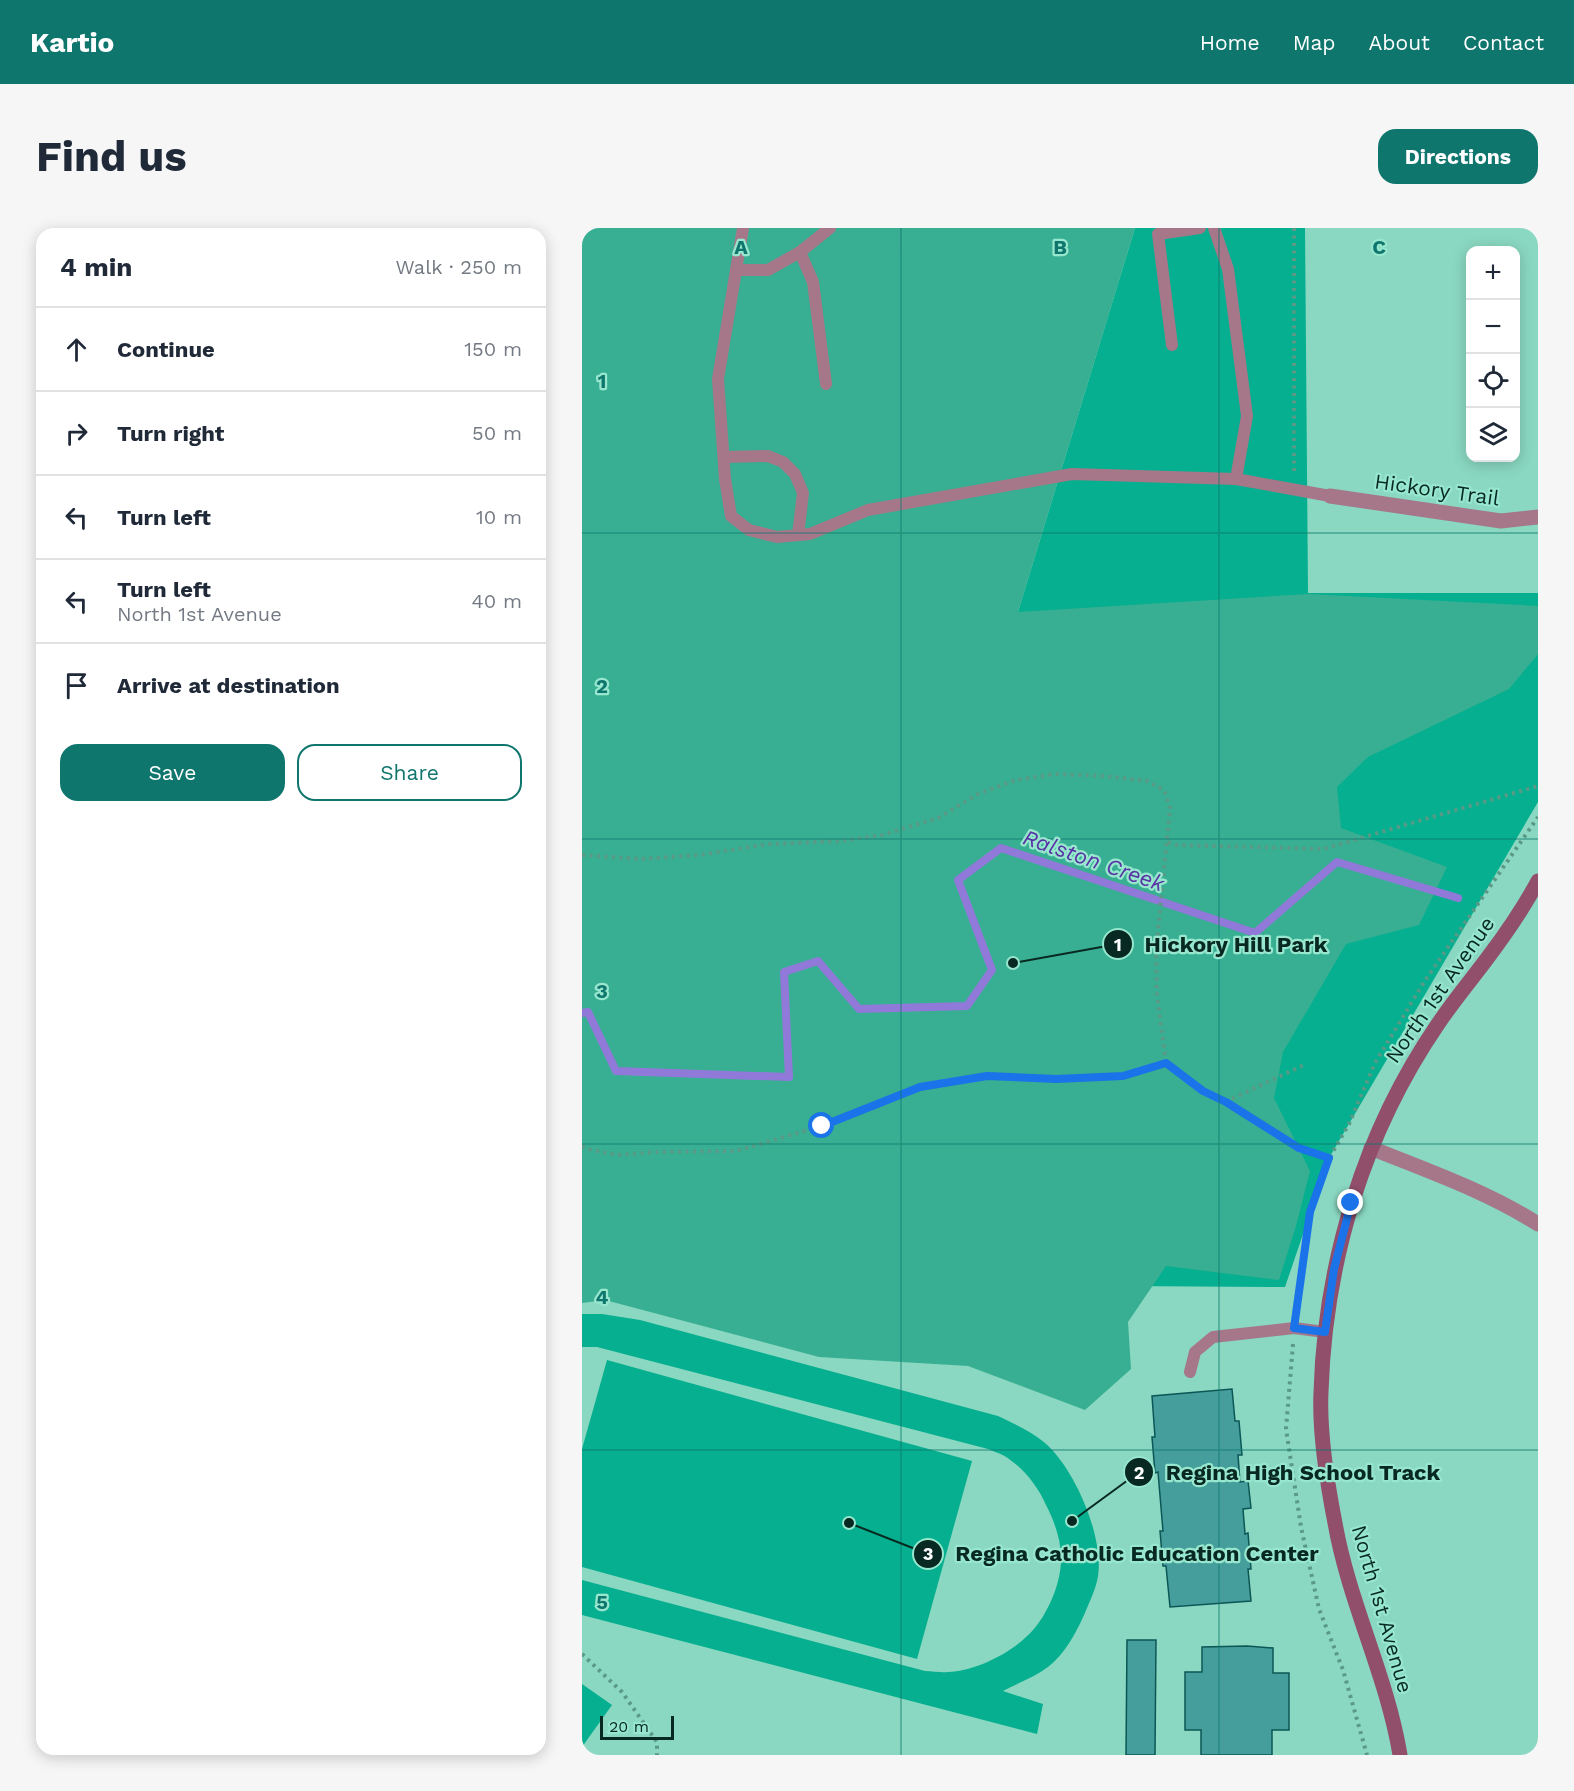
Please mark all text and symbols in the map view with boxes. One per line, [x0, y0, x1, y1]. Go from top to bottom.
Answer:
text: Kartio [30, 26, 114, 59]
text: Home [1200, 30, 1260, 55]
text: Map [1293, 30, 1336, 55]
text: About [1369, 30, 1430, 55]
text: Contact [1463, 30, 1544, 55]
button: Directions [1378, 129, 1538, 184]
text: Find us [36, 132, 187, 181]
text: A [734, 235, 748, 259]
text: B [1053, 235, 1067, 259]
text: C [1372, 235, 1386, 259]
map controls [1466, 246, 1520, 462]
button: + [1466, 246, 1520, 300]
text: 4 min [60, 252, 132, 282]
text: Walk · 250 m [395, 255, 522, 279]
button: − [1466, 300, 1520, 354]
icon: ahead [60, 333, 93, 366]
text: Continue [117, 337, 215, 362]
text: 150 m [464, 337, 522, 361]
button: locate [1466, 354, 1520, 408]
text: 1 [598, 369, 606, 393]
button: layers [1466, 408, 1520, 462]
icon: right [60, 417, 93, 450]
text: Turn right [117, 421, 224, 446]
text: 50 m [472, 421, 522, 445]
street label: Hickory Trail [1373, 468, 1502, 511]
icon: left [60, 501, 93, 534]
text: Turn left [117, 505, 211, 530]
text: 10 m [476, 505, 522, 529]
text: Turn left [117, 577, 211, 602]
icon: left [60, 585, 93, 618]
text: 40 m [471, 589, 522, 613]
text: North 1st Avenue [117, 602, 282, 626]
icon: arrive [60, 669, 93, 702]
text: Arrive at destination [117, 673, 340, 698]
text: 2 [596, 674, 608, 698]
button: Save [60, 744, 285, 801]
button: Share [297, 744, 522, 801]
water label: Ralston Creek [1020, 825, 1169, 897]
street label: North 1st Avenue [1380, 912, 1499, 1068]
callout: Hickory Hill Park [1103, 924, 1340, 964]
text: Hickory Hill Park [1145, 932, 1328, 957]
text: 1 [1114, 934, 1122, 955]
text: 3 [596, 979, 608, 1003]
route start [808, 1112, 834, 1138]
route end [1337, 1189, 1363, 1215]
text: 4 [596, 1285, 609, 1309]
callout: Regina High School Track [1124, 1452, 1453, 1492]
text: Regina High School Track [1166, 1460, 1441, 1485]
text: 2 [1134, 1462, 1144, 1483]
street label: North 1st Avenue [1347, 1522, 1418, 1695]
callout: Regina Catholic Education Center [913, 1534, 1331, 1574]
text: Regina Catholic Education Center [955, 1541, 1319, 1566]
text: 3 [923, 1543, 933, 1564]
text: 5 [596, 1590, 608, 1614]
scale bar [600, 1713, 674, 1740]
text: 20 m [609, 1717, 649, 1736]

